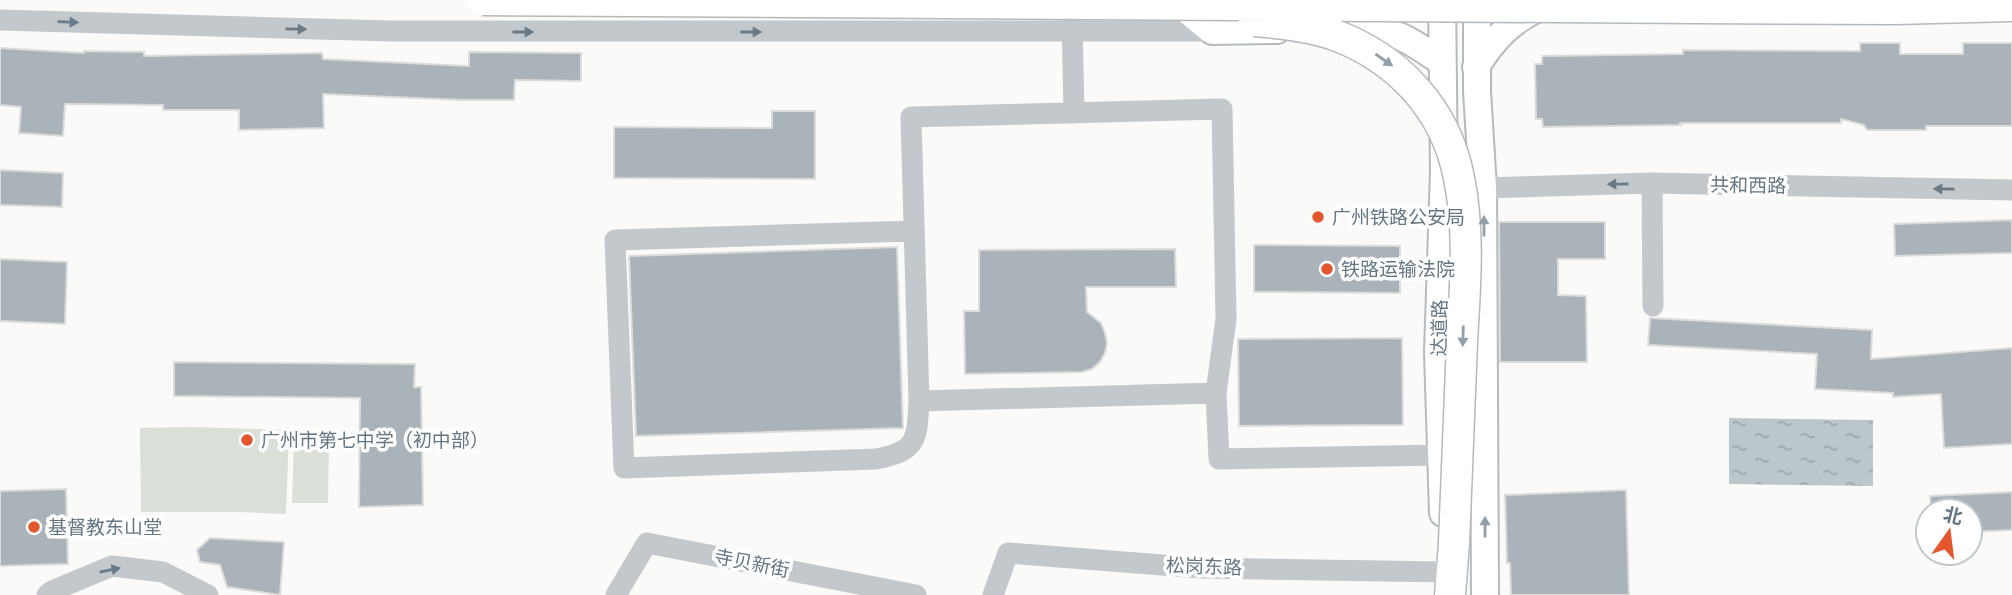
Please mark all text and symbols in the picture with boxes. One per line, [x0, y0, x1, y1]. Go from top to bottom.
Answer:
one-way arrow [57, 17, 79, 28]
one-way arrow [285, 23, 307, 34]
one-way arrow [512, 26, 534, 38]
one-way arrow [740, 26, 762, 38]
one-way arrow [1375, 53, 1393, 67]
street label: 共和西路 [1710, 172, 1786, 198]
one-way arrow [1607, 179, 1629, 190]
one-way arrow [1933, 183, 1955, 195]
place label: 广州铁路公安局 [1332, 205, 1465, 229]
marker: 广州铁路公安局 [1310, 209, 1326, 225]
one-way arrow [1478, 215, 1489, 237]
place label: 铁路运输法院 [1341, 257, 1455, 281]
marker: 铁路运输法院 [1319, 261, 1335, 277]
street label: 达道路 [1427, 299, 1451, 357]
one-way arrow [1457, 325, 1468, 347]
place label: 广州市第七中学（初中部） [261, 428, 489, 452]
marker: 广州市第七中学（初中部） [239, 432, 255, 448]
north arrow [1914, 497, 1984, 567]
text: 北 [1941, 502, 1965, 529]
place label: 基督教东山堂 [48, 515, 162, 539]
one-way arrow [1479, 516, 1491, 538]
marker: 基督教东山堂 [26, 519, 42, 535]
street label: 寺贝新街 [712, 544, 792, 582]
street label: 松岗东路 [1166, 553, 1242, 579]
one-way arrow [99, 564, 121, 575]

